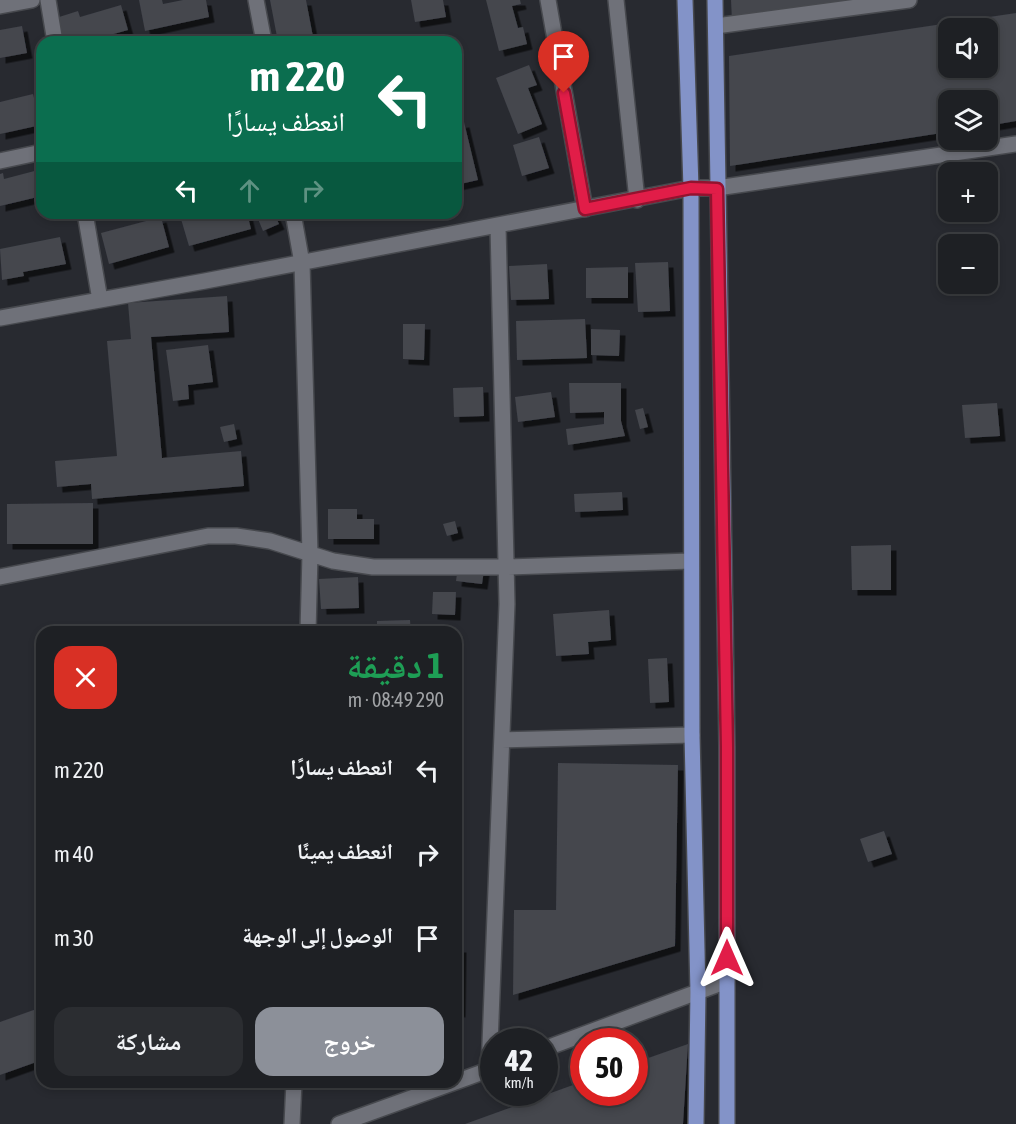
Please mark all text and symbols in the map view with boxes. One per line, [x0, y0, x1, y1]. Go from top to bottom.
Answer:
map controls [938, 18, 998, 294]
button: sound [938, 18, 998, 78]
pin [538, 31, 589, 93]
icon: arrive [547, 40, 580, 73]
text: 220 m [250, 52, 345, 100]
icon: left [366, 60, 444, 138]
button: layers [938, 90, 998, 150]
text: انعطف يسارًا [226, 106, 345, 137]
button: + [938, 162, 998, 222]
icon: left [170, 174, 203, 207]
icon: ahead [233, 174, 266, 207]
icon: right [296, 174, 329, 207]
button: − [938, 234, 998, 294]
text: 1 دقيقة [347, 644, 444, 686]
button: close [54, 646, 117, 709]
text: 290 m · 08:49 [348, 688, 444, 711]
text: انعطف يسارًا [290, 754, 393, 780]
icon: left [411, 754, 444, 787]
text: 220 m [54, 757, 104, 783]
text: انعطف يمينًا [297, 838, 393, 864]
icon: right [411, 838, 444, 871]
text: 40 m [54, 841, 94, 867]
text: الوصول إلى الوجهة [242, 922, 393, 948]
icon: arrive [411, 922, 444, 955]
text: 30 m [54, 925, 94, 951]
position arrow [695, 926, 759, 990]
button: مشاركة [54, 1007, 243, 1076]
button: خروج [255, 1007, 444, 1076]
speed limit sign: 50 [570, 1028, 648, 1106]
text: 42 [505, 1043, 533, 1077]
text: km/h [504, 1074, 534, 1091]

